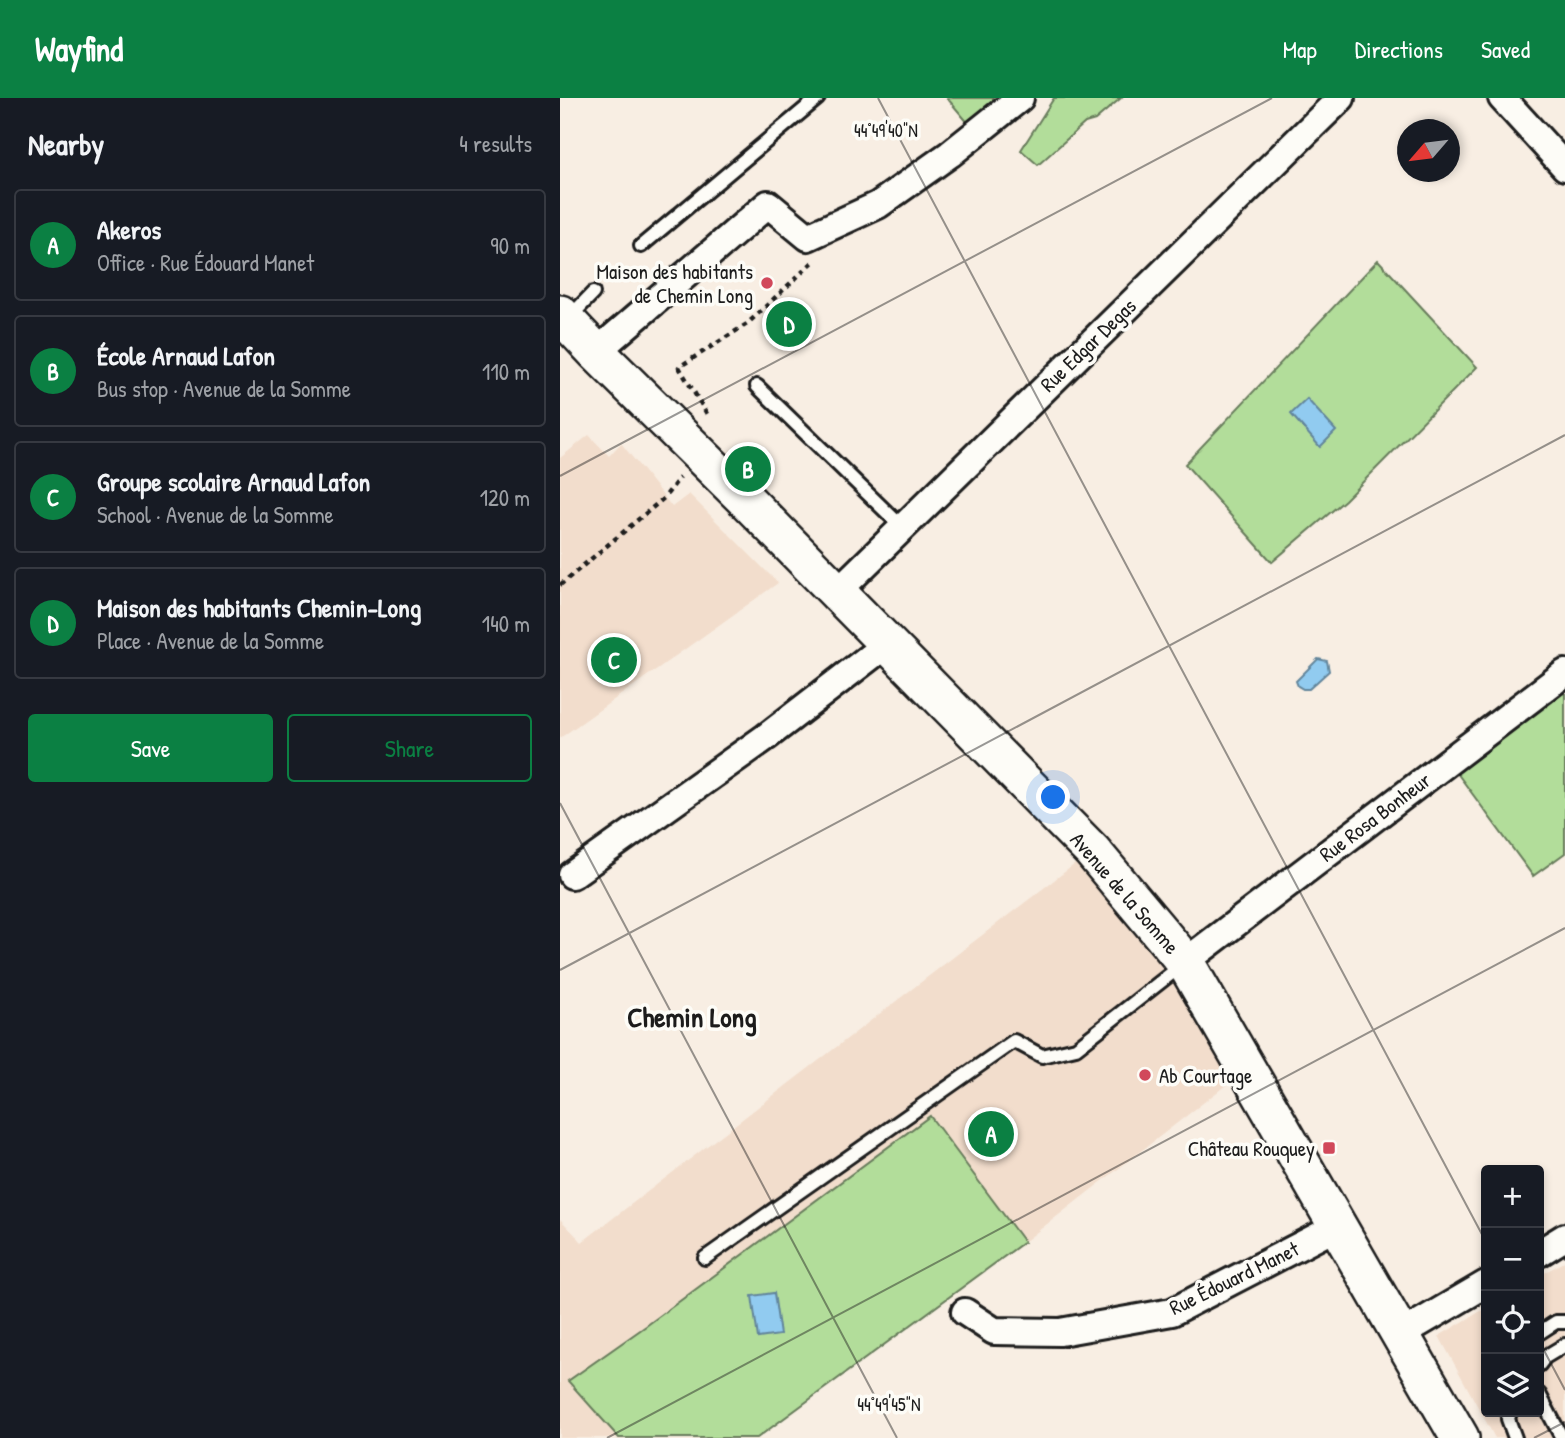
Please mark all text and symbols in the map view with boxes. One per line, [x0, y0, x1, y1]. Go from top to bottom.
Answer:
text: Wayfind [35, 27, 123, 71]
text: Map [1283, 33, 1317, 65]
text: Directions [1355, 33, 1443, 65]
text: Saved [1481, 33, 1530, 65]
text: 44°49'40"N [854, 118, 918, 143]
north arrow [1397, 119, 1460, 182]
text: Nearby [28, 124, 104, 164]
text: 4 results [459, 128, 532, 159]
text: Akeros [97, 212, 161, 247]
text: A [47, 230, 59, 261]
text: 90 m [490, 230, 530, 261]
text: Office · Rue Édouard Manet [97, 247, 314, 278]
place label: Maison des habitants de Chemin Long [597, 257, 753, 310]
marker: Maison des habitants de Chemin Long [759, 275, 775, 291]
street label: Rue Edgar Degas [1034, 292, 1142, 398]
pin: D [766, 298, 812, 350]
text: École Arnaud Lafon [97, 338, 275, 373]
text: B [47, 356, 59, 387]
text: 110 m [482, 356, 530, 387]
text: Bus stop · Avenue de la Somme [97, 373, 351, 404]
pin: B [725, 443, 771, 495]
text: Groupe scolaire Arnaud Lafon [97, 464, 370, 499]
text: C [47, 482, 59, 513]
text: 120 m [480, 482, 530, 513]
text: School · Avenue de la Somme [97, 499, 334, 530]
text: Maison des habitants Chemin-Long [97, 590, 421, 625]
text: D [48, 608, 58, 639]
text: 140 m [482, 608, 530, 639]
text: Place · Avenue de la Somme [97, 625, 324, 656]
pin: C [591, 634, 637, 686]
button: Save [28, 714, 273, 782]
button: Share [287, 714, 532, 782]
street label: Rue Rosa Bonheur [1313, 766, 1437, 868]
your location [1036, 780, 1070, 814]
street label: Avenue de la Somme [1064, 826, 1186, 960]
district label: Chemin Long [627, 998, 757, 1037]
place label: Ab Courtage [1159, 1061, 1252, 1090]
marker: Ab Courtage [1137, 1067, 1153, 1083]
pin: A [968, 1108, 1014, 1160]
place label: Château Rouquey [1188, 1134, 1315, 1163]
marker: Château Rouquey [1321, 1140, 1337, 1156]
map controls [1481, 1165, 1544, 1417]
button: + [1481, 1165, 1544, 1228]
button: − [1481, 1228, 1544, 1291]
street label: Rue Édouard Manet [1164, 1234, 1304, 1322]
button: locate [1481, 1291, 1544, 1354]
button: layers [1481, 1354, 1544, 1417]
text: 44°49'45"N [857, 1392, 921, 1417]

